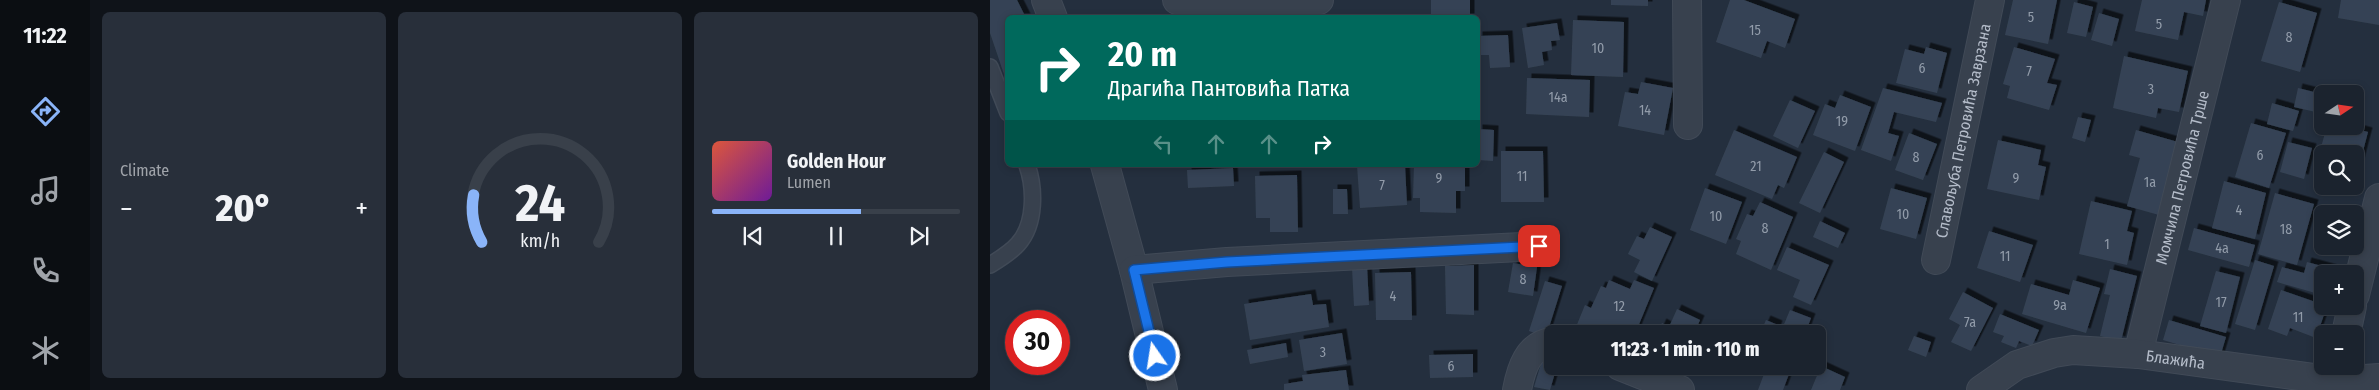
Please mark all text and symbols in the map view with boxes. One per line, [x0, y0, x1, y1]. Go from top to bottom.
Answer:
house number: 5 [2028, 9, 2034, 26]
house number: 5 [2156, 16, 2162, 33]
text: 11:22 [23, 22, 67, 49]
house number: 15 [1749, 22, 1761, 39]
street label: Славољуба Петровића Заврзана [1932, 22, 1995, 240]
house number: 8 [2286, 29, 2293, 46]
text: 20 m [1108, 33, 1177, 75]
icon: right [1025, 35, 1090, 100]
house number: 10 [1592, 40, 1604, 57]
house number: 6 [1919, 60, 1926, 77]
house number: 7 [2026, 63, 2032, 80]
text: Драгића Пантовића Патка [1108, 75, 1350, 102]
house number: 3 [2148, 81, 2154, 98]
north arrow [2314, 85, 2364, 135]
map controls [2314, 85, 2364, 375]
house number: 14a [1548, 89, 1568, 106]
street label: Момчила Петровића Трше [2152, 89, 2213, 266]
icon: directions [28, 94, 63, 129]
house number: 14 [1639, 102, 1651, 119]
house number: 19 [1836, 113, 1848, 130]
icon: left [1149, 130, 1177, 158]
icon: ahead [1202, 130, 1230, 158]
icon: ahead [1255, 130, 1283, 158]
icon: right [1308, 130, 1336, 158]
button: search [2314, 145, 2364, 195]
house number: 6 [2257, 147, 2264, 164]
house number: 8 [1913, 149, 1920, 166]
text: Golden Hour [787, 150, 886, 173]
house number: 21 [1750, 158, 1762, 175]
text: Climate [120, 161, 169, 180]
house number: 11 [1517, 168, 1527, 185]
house number: 9 [1436, 170, 1443, 187]
house number: 9 [2013, 170, 2020, 187]
text: 24 [514, 172, 565, 235]
icon: music [28, 173, 63, 208]
text: Lumen [787, 173, 831, 192]
house number: 1a [2144, 174, 2156, 191]
house number: 7 [1379, 177, 1385, 194]
text: 20° [216, 185, 272, 231]
text: − [120, 192, 133, 225]
text: + [355, 192, 368, 225]
house number: 4 [2236, 202, 2243, 219]
button: layers [2314, 205, 2364, 255]
house number: 10 [1897, 206, 1909, 223]
house number: 10 [1710, 208, 1722, 225]
house number: 8 [1762, 220, 1769, 237]
house number: 18 [2280, 221, 2292, 238]
icon: previous [739, 222, 767, 250]
icon: pause [822, 222, 850, 250]
icon: next [905, 222, 933, 250]
pin [1518, 225, 1560, 267]
text: km/h [520, 230, 560, 252]
icon: arrive [1525, 232, 1553, 260]
house number: 1 [2104, 236, 2110, 253]
house number: 4a [2215, 240, 2229, 257]
house number: 11 [2000, 248, 2010, 265]
icon: phone [28, 253, 63, 288]
button: + [2314, 265, 2364, 315]
house number: 8 [1520, 271, 1527, 288]
house number: 4 [1390, 288, 1397, 305]
house number: 17 [2215, 294, 2227, 311]
house number: 9a [2053, 297, 2067, 314]
house number: 12 [1613, 298, 1625, 315]
house number: 11 [2293, 309, 2303, 326]
speed limit sign: 30 [1005, 310, 1070, 375]
house number: 7a [1964, 314, 1976, 331]
button: − [2314, 325, 2364, 375]
position arrow [1128, 329, 1180, 381]
icon: climate [28, 333, 63, 368]
text: 11:23 · 1 min · 110 m [1611, 338, 1759, 361]
house number: 3 [1320, 344, 1326, 361]
street label: Блажића [2145, 346, 2206, 373]
house number: 6 [1448, 358, 1455, 375]

